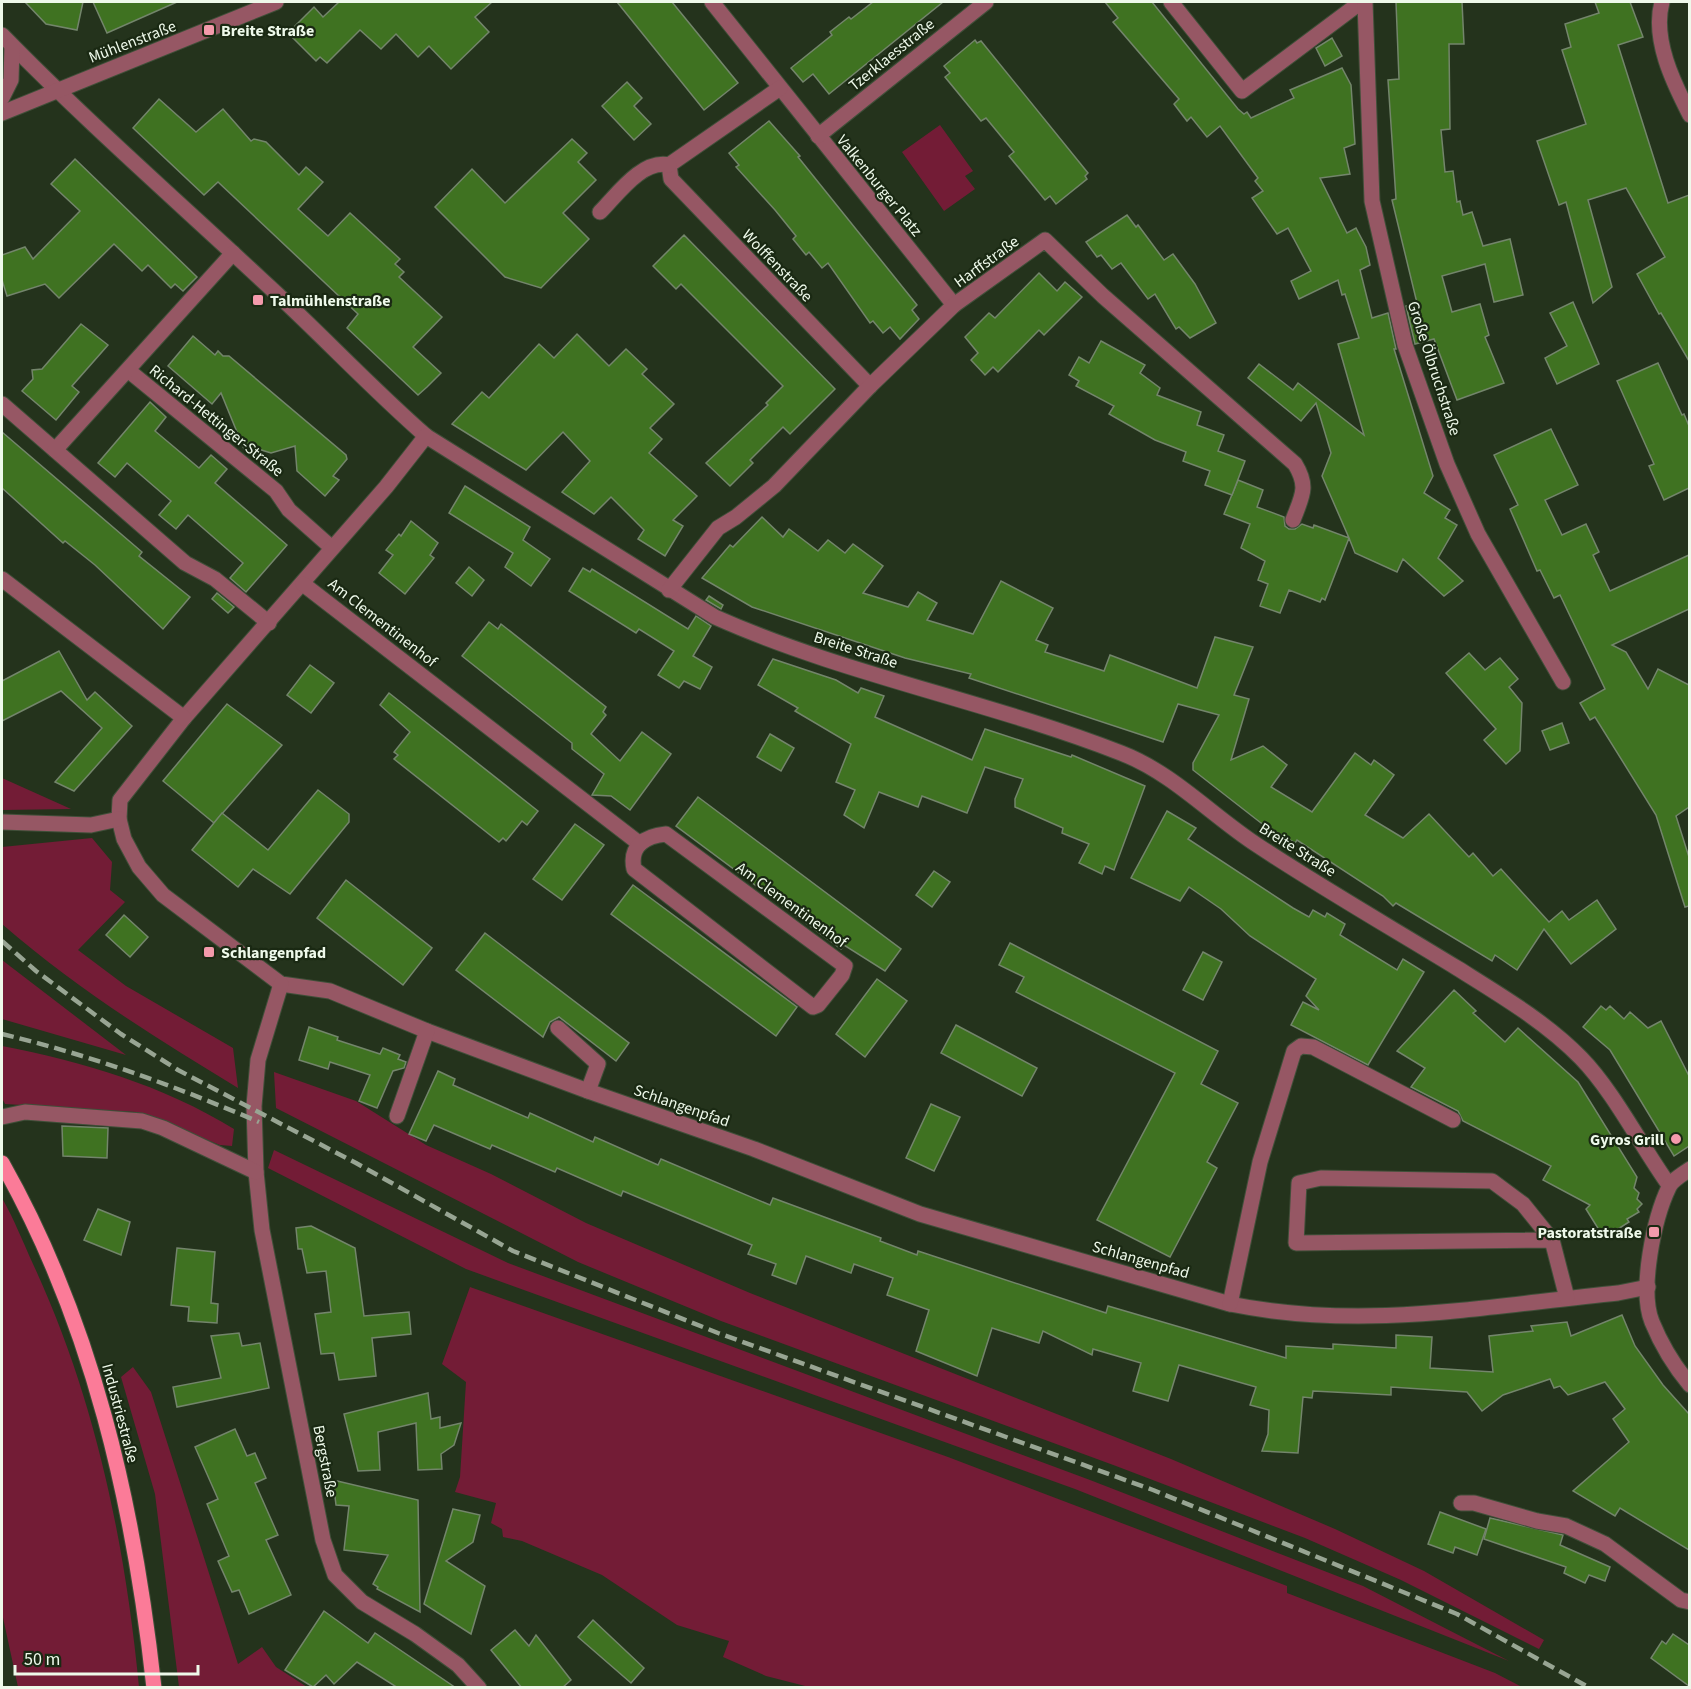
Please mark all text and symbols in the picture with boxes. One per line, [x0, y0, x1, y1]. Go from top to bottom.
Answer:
street label: Tzerklaesstraße [844, 13, 939, 96]
street label: Mühlenstraße [85, 15, 179, 69]
place label: Breite Straße [221, 20, 314, 42]
marker: Breite Straße [202, 23, 216, 37]
street label: Valkenburger Platz [831, 130, 927, 241]
street label: Wolffenstraße [737, 225, 818, 307]
street label: Harffstraße [950, 231, 1024, 293]
place label: Talmühlenstraße [270, 290, 390, 312]
marker: Talmühlenstraße [251, 293, 265, 307]
street label: Große Ölbruchstraße [1402, 298, 1466, 438]
street label: Richard-Hettinger-Straße [144, 360, 288, 482]
street label: Am Clementinenhof [323, 573, 443, 673]
street label: Breite Straße [811, 626, 900, 674]
street label: Breite Straße [1255, 817, 1340, 882]
street label: Am Clementinenhof [731, 857, 853, 954]
place label: Schlangenpfad [221, 942, 326, 964]
marker: Schlangenpfad [202, 945, 216, 959]
street label: Schlangenpfad [631, 1079, 733, 1133]
place label: Gyros Grill [1590, 1129, 1664, 1151]
marker: Gyros Grill [1669, 1132, 1683, 1146]
place label: Pastoratstraße [1537, 1222, 1642, 1244]
marker: Pastoratstraße [1647, 1225, 1661, 1239]
street label: Schlangenpfad [1090, 1236, 1192, 1284]
street label: Industriestraße [96, 1361, 144, 1465]
street label: Bergstraße [307, 1423, 343, 1499]
scale bar [15, 1638, 198, 1676]
text: 50 m [24, 1647, 60, 1672]

